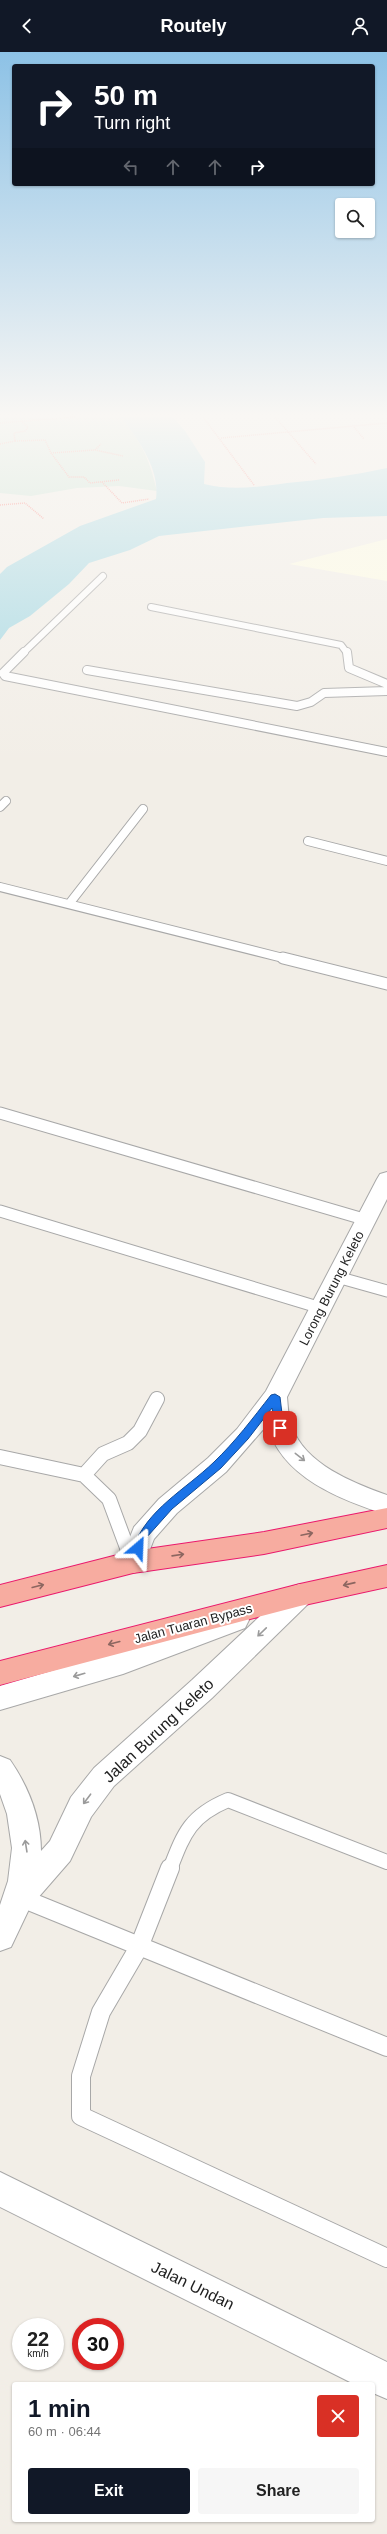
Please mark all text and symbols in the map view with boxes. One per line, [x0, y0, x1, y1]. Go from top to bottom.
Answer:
icon: back [16, 15, 38, 37]
icon: person [349, 15, 371, 37]
text: Routely [160, 16, 227, 36]
icon: right [28, 80, 80, 132]
text: 50 m [94, 80, 158, 111]
text: Turn right [94, 113, 170, 133]
icon: left [120, 156, 142, 178]
icon: ahead [162, 156, 184, 178]
icon: ahead [204, 156, 226, 178]
icon: right [246, 156, 268, 178]
map controls [335, 198, 375, 238]
button: search [335, 198, 375, 238]
street label: Lorong Burung Keleto [296, 1228, 367, 1348]
pin [263, 1411, 297, 1445]
icon: arrive [269, 1417, 291, 1439]
one-way arrow [294, 1453, 305, 1462]
position arrow [117, 1527, 159, 1569]
one-way arrow [300, 1530, 313, 1538]
one-way arrow [171, 1551, 184, 1559]
one-way arrow [343, 1581, 356, 1589]
one-way arrow [31, 1582, 44, 1589]
street label: Jalan Tuaran Bypass [133, 1600, 254, 1646]
one-way arrow [257, 1627, 267, 1637]
one-way arrow [108, 1640, 121, 1648]
one-way arrow [73, 1672, 86, 1679]
street label: Jalan Burung Keleto [100, 1675, 217, 1786]
one-way arrow [83, 1793, 92, 1804]
one-way arrow [22, 1840, 30, 1853]
street label: Jalan Undan [149, 2258, 237, 2313]
speed limit sign: 30 [72, 2318, 124, 2370]
text: 22 [27, 2328, 49, 2350]
text: km/h [27, 2348, 49, 2359]
text: 1 min [28, 2395, 91, 2422]
button: close [317, 2395, 359, 2437]
text: 60 m · 06:44 [28, 2424, 101, 2439]
button: Exit [28, 2468, 190, 2514]
button: Share [198, 2468, 359, 2514]

